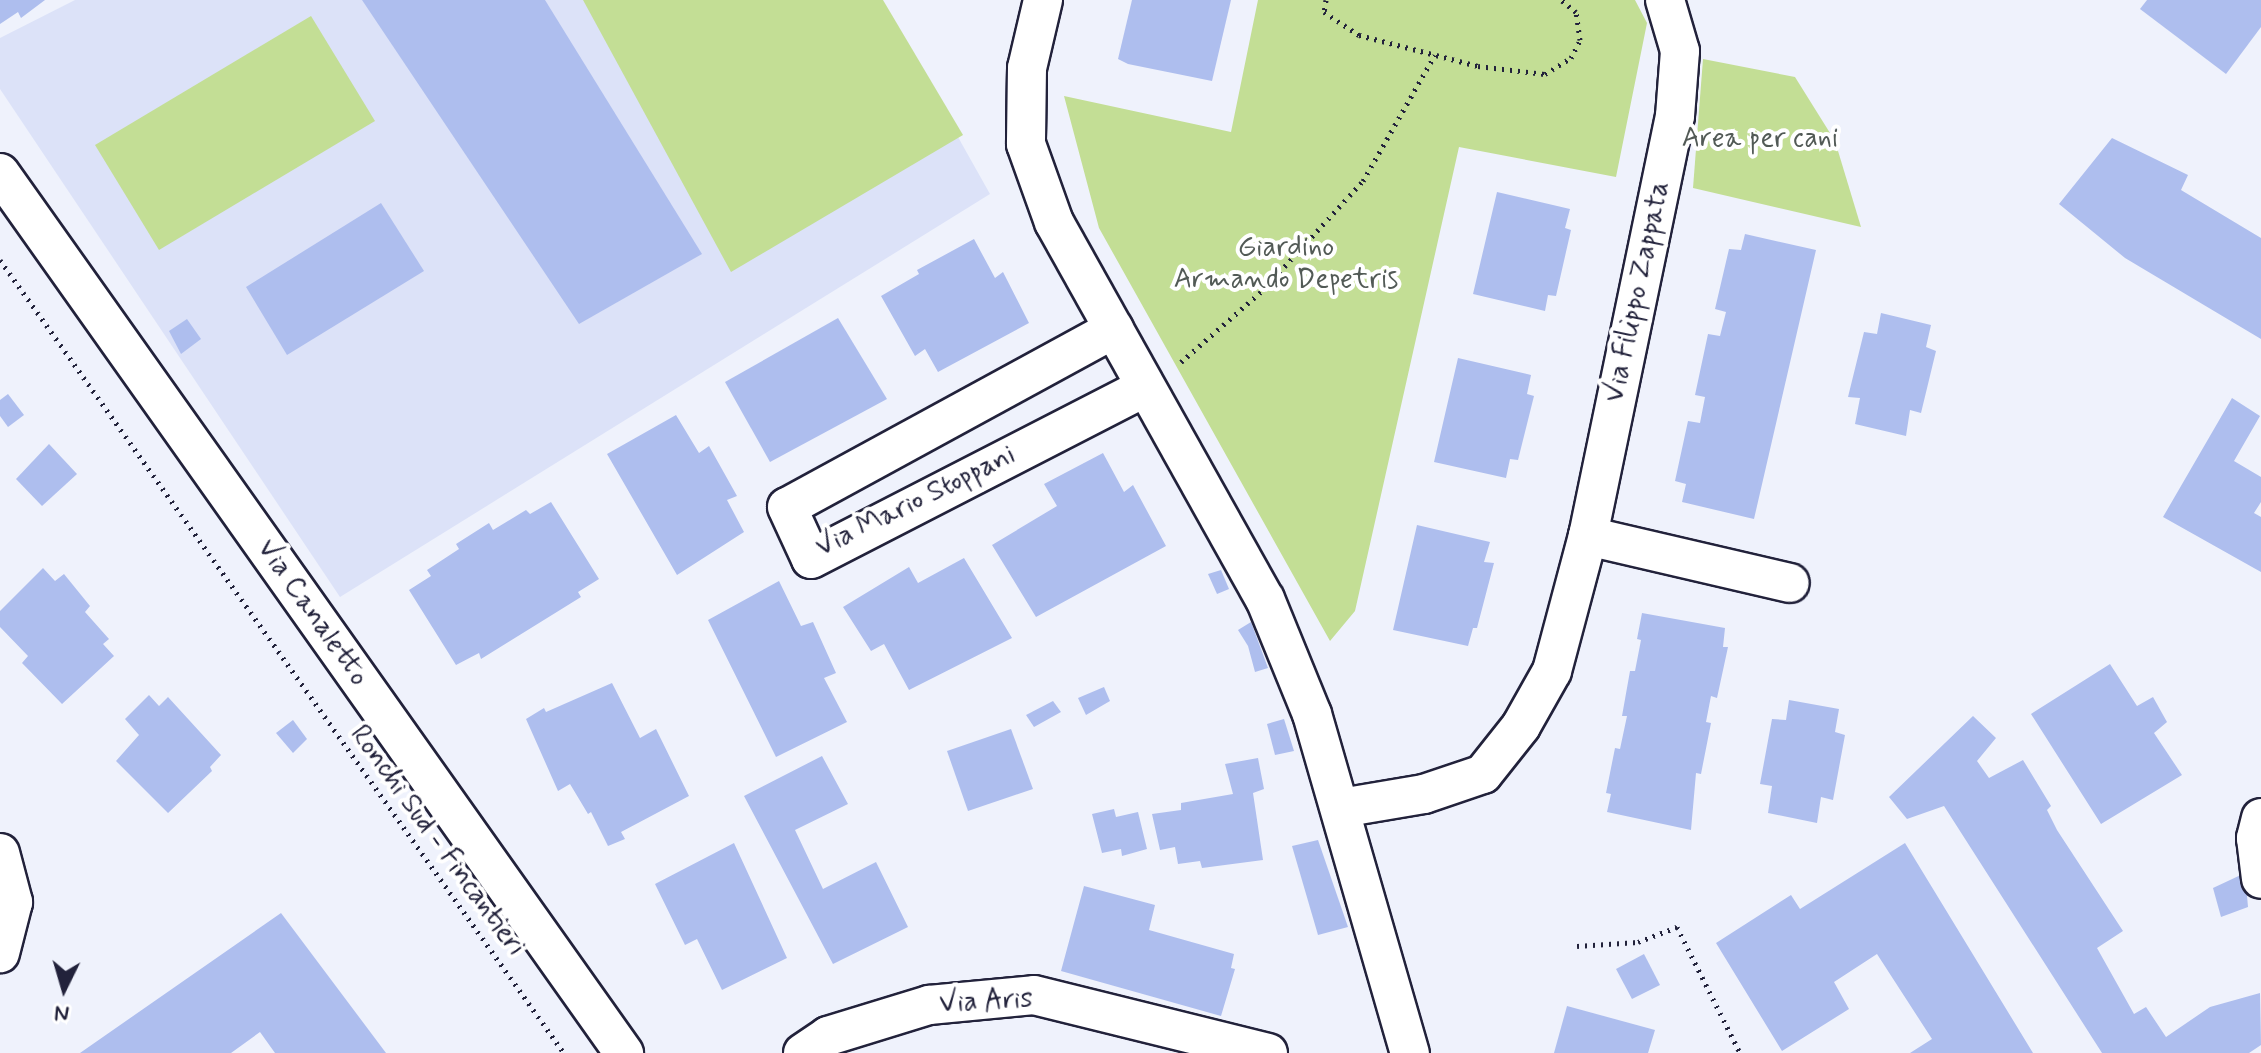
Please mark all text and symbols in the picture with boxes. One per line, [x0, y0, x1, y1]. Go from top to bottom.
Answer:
park label: Area per cani [1680, 122, 1840, 156]
street label: Via Filippo Zappata [1598, 176, 1678, 408]
park label: Giardino Armando Depetris [1174, 231, 1398, 297]
street label: Via Mario Stoppani [812, 440, 1020, 564]
street label: Via Canaletto [251, 535, 373, 691]
street label: Ronchi Sud - Fincantieri [341, 718, 533, 964]
north arrow [24, 949, 104, 1029]
street label: Via Aris [938, 983, 1034, 1021]
text: N [53, 998, 70, 1027]

